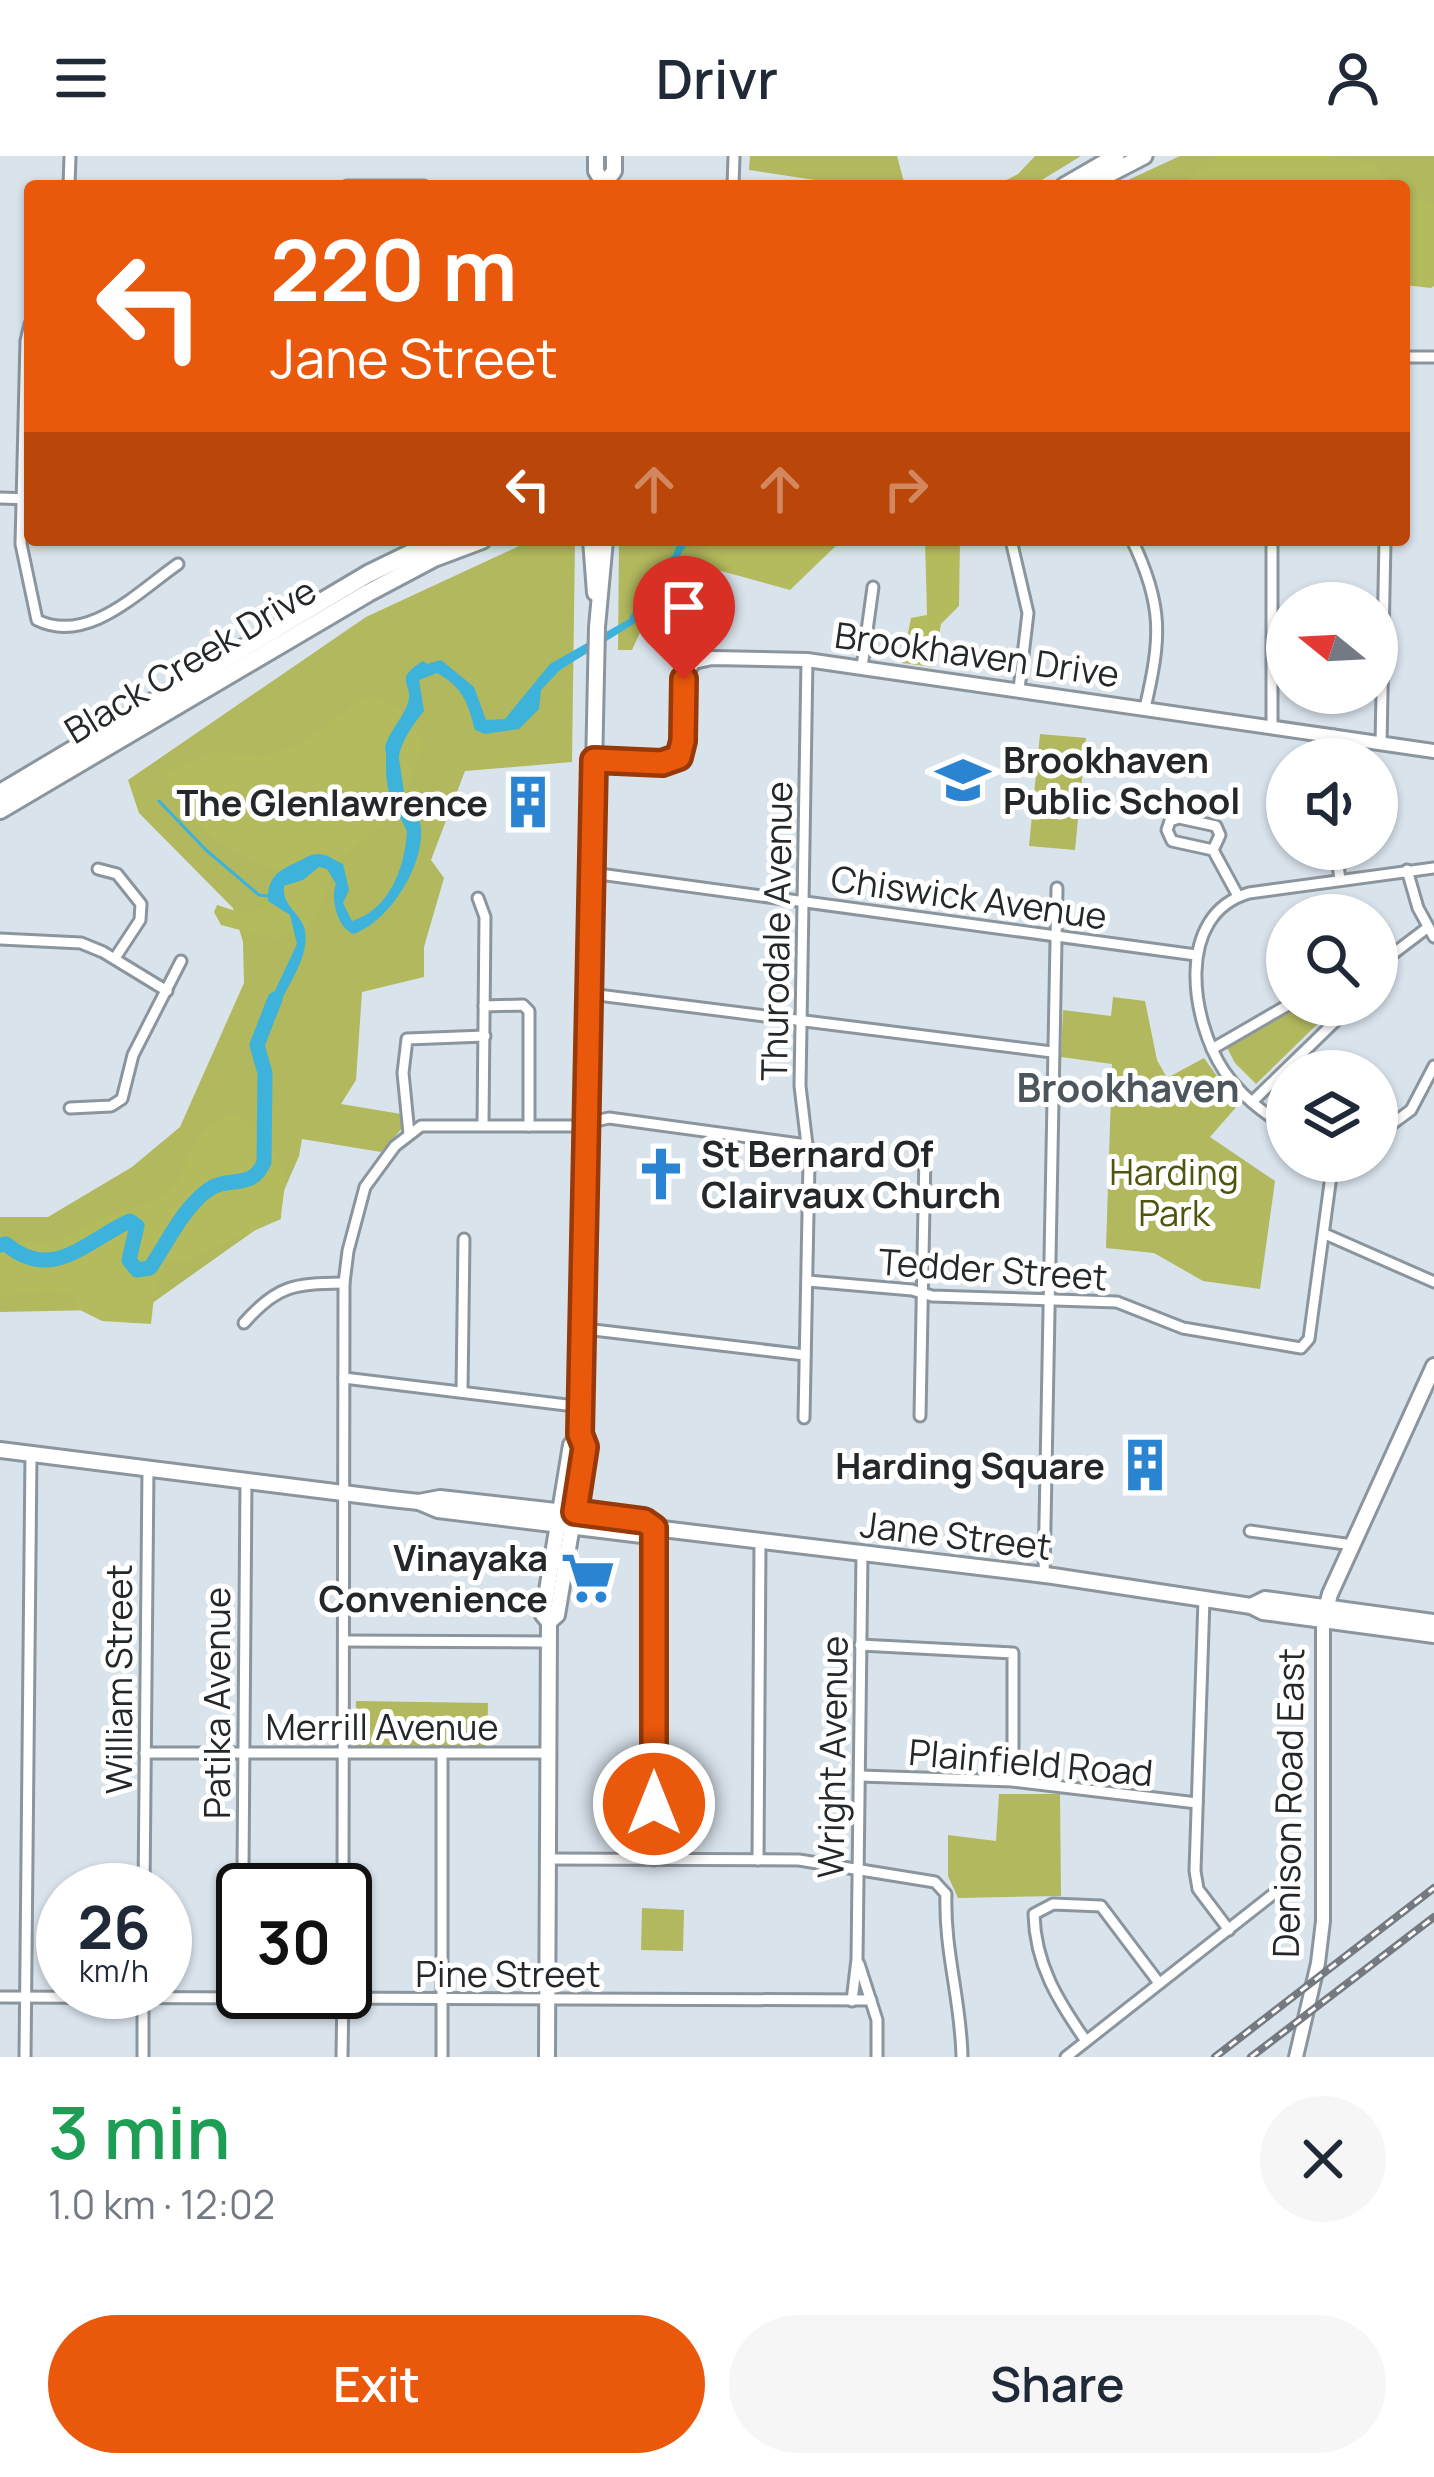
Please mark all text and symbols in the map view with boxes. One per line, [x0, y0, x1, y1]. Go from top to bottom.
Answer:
text: Drivr [656, 41, 778, 115]
icon: menu [48, 45, 114, 111]
icon: person [1320, 45, 1386, 111]
text: 220 m [270, 211, 518, 326]
icon: left [72, 228, 228, 384]
text: Jane Street [270, 320, 558, 394]
icon: left [495, 456, 561, 522]
icon: ahead [621, 456, 687, 522]
icon: ahead [747, 456, 813, 522]
icon: right [873, 456, 939, 522]
pin [633, 556, 735, 679]
street label: Black Creek Drive [55, 566, 325, 754]
icon: arrive [651, 574, 717, 640]
north arrow [1266, 582, 1398, 714]
map controls [1266, 582, 1398, 1182]
street label: Brookhaven Drive [832, 610, 1122, 698]
place label: Brookhaven Public School [1003, 735, 1240, 825]
button: sound [1266, 738, 1398, 870]
school or university icon: Brookhaven Public School [934, 751, 992, 809]
building icon: The Glenlawrence [499, 773, 557, 831]
place label: The Glenlawrence [176, 778, 488, 827]
street label: Thurodale Avenue [749, 781, 803, 1081]
street label: Chiswick Avenue [828, 853, 1110, 941]
button: search [1266, 894, 1398, 1026]
button: layers [1266, 1050, 1398, 1182]
district label: Brookhaven [1016, 1060, 1240, 1114]
place label: St Bernard Of Clairvaux Church [701, 1129, 1001, 1219]
church icon: St Bernard Of Clairvaux Church [632, 1145, 690, 1203]
park label: Harding Park [1109, 1147, 1239, 1237]
street label: Tedder Street [877, 1237, 1109, 1301]
building icon: Harding Square [1116, 1436, 1174, 1494]
place label: Harding Square [835, 1441, 1105, 1490]
street label: Jane Street [858, 1499, 1054, 1571]
place label: Vinayaka Convenience [319, 1533, 548, 1623]
supermarket icon: Vinayaka Convenience [559, 1549, 617, 1607]
street label: William Street [94, 1564, 143, 1794]
street label: Patika Avenue [192, 1587, 241, 1819]
street label: Wright Avenue [805, 1635, 859, 1879]
street label: Denison Road East [1261, 1648, 1315, 1958]
street label: Merrill Avenue [266, 1702, 498, 1751]
street label: Plainfield Road [907, 1727, 1155, 1797]
position arrow [591, 1741, 717, 1867]
speed limit sign: 30 [216, 1863, 372, 2019]
text: 26 [77, 1885, 151, 1967]
street label: Pine Street [415, 1949, 601, 1998]
text: km/h [79, 1950, 149, 1991]
text: 3 min [48, 2082, 230, 2181]
button: close [1260, 2096, 1386, 2222]
text: 1.0 km · 12:02 [48, 2177, 275, 2231]
button: Exit [48, 2315, 705, 2453]
button: Share [729, 2315, 1386, 2453]

